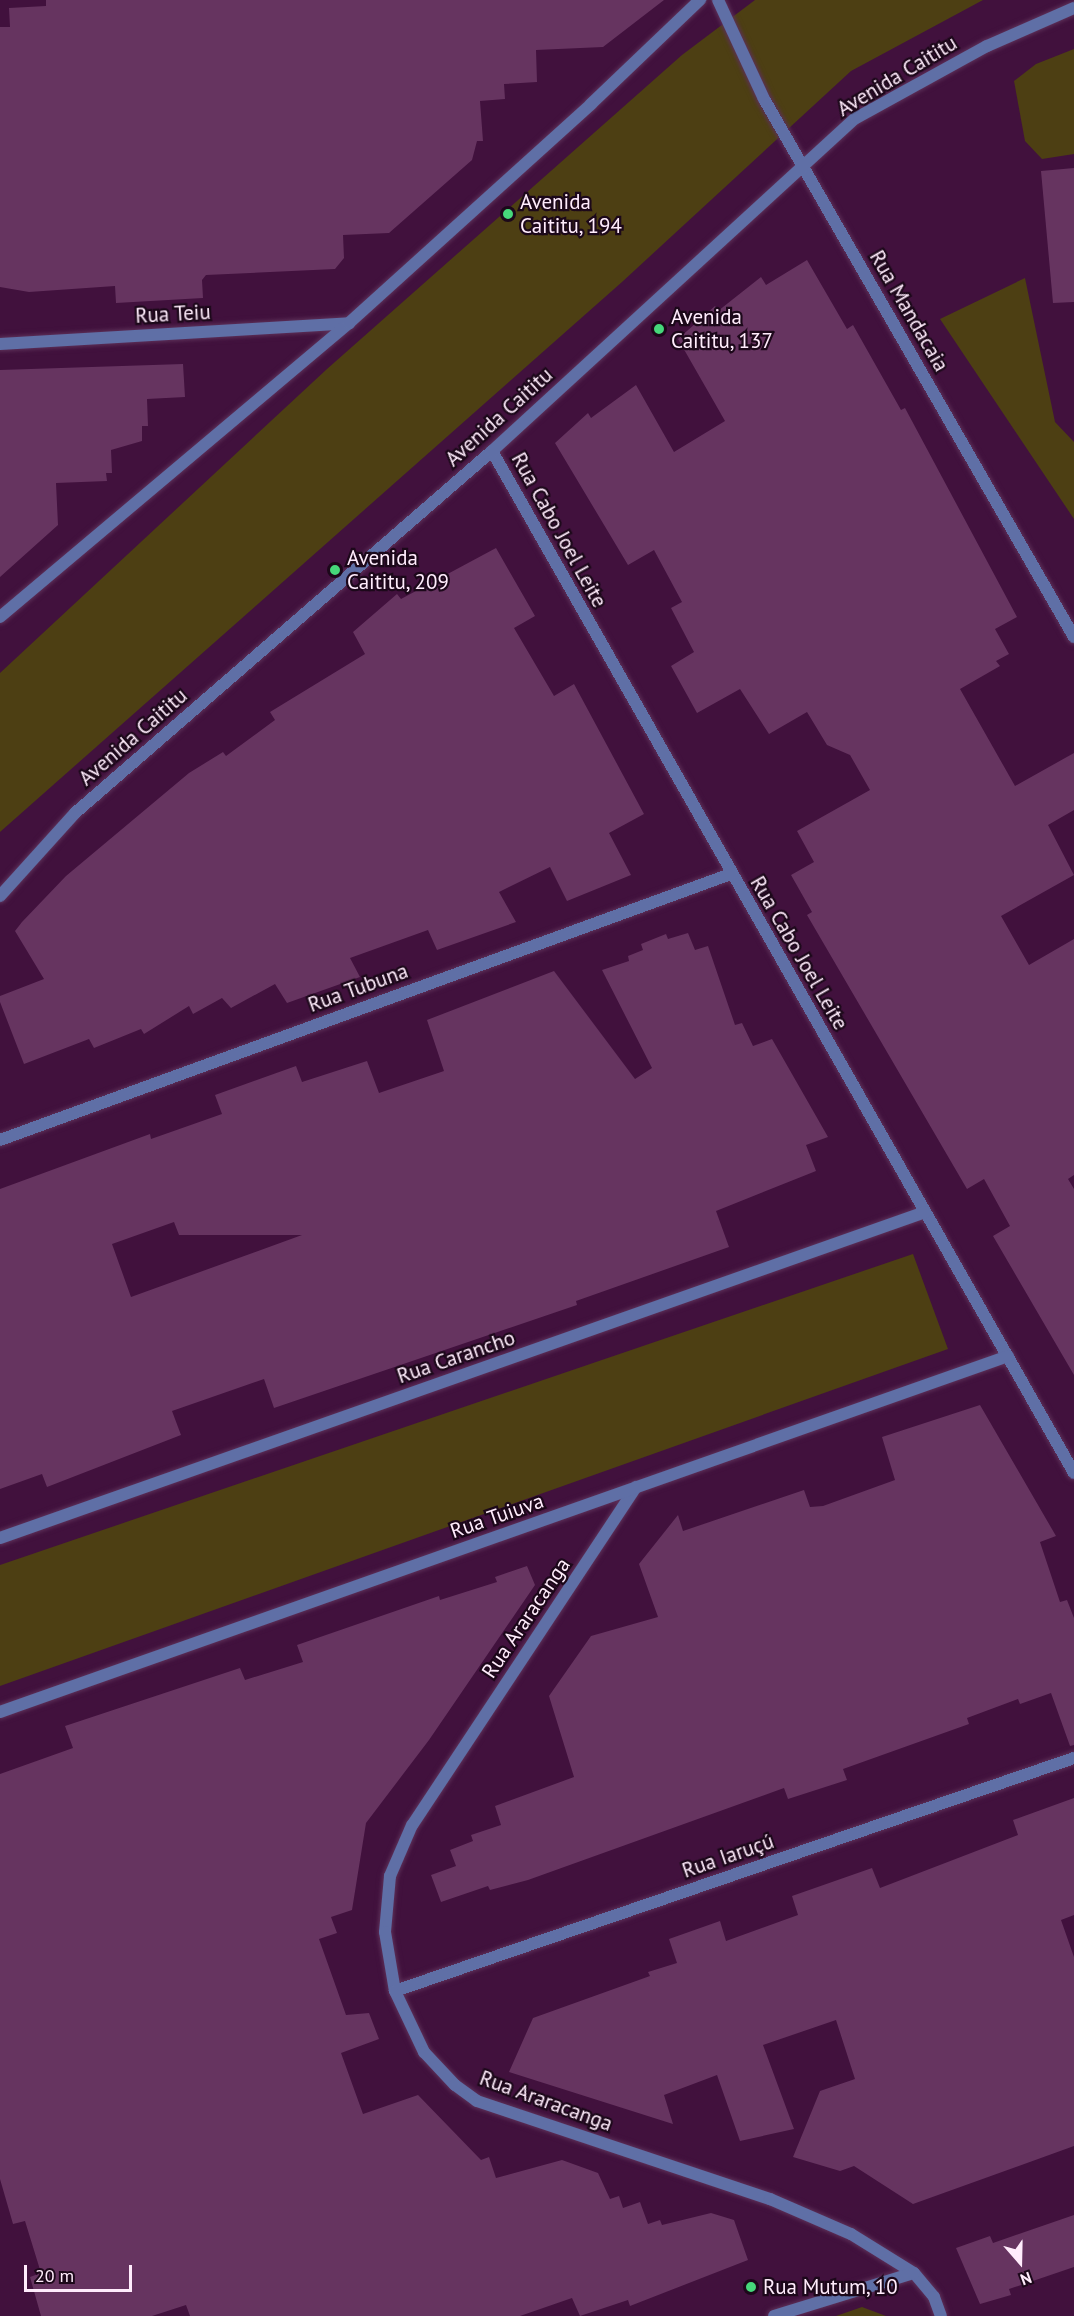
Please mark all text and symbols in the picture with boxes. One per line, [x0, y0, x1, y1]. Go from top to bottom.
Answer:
street label: Avenida Caititu [832, 30, 962, 122]
place label: Avenida Caititu, 194 [520, 189, 624, 239]
marker: Avenida Caititu, 194 [501, 207, 515, 221]
street label: Rua Mandacaia [864, 246, 954, 376]
street label: Rua Teiu [134, 299, 212, 329]
place label: Avenida Caititu, 137 [671, 304, 775, 354]
marker: Avenida Caititu, 137 [652, 322, 666, 336]
street label: Avenida Caititu [440, 362, 558, 472]
street label: Rua Cabo Joel Leite [506, 448, 612, 612]
place label: Avenida Caititu, 209 [347, 545, 451, 595]
marker: Avenida Caititu, 209 [328, 563, 342, 577]
street label: Avenida Caititu [74, 683, 192, 791]
street label: Rua Cabo Joel Leite [745, 872, 853, 1034]
street label: Rua Tubuna [304, 958, 412, 1018]
street label: Rua Carancho [394, 1325, 518, 1389]
street label: Rua Tuiuva [447, 1488, 547, 1544]
street label: Rua Araracanga [476, 1553, 576, 1683]
street label: Rua Iaruçú [679, 1829, 777, 1883]
street label: Rua Araracanga [476, 2065, 616, 2137]
north arrow [990, 2232, 1050, 2292]
scale bar [27, 2253, 135, 2291]
text: 20 m [35, 2264, 74, 2287]
text: N [1018, 2268, 1035, 2290]
place label: Rua Mutum, 10 [763, 2274, 899, 2300]
marker: Rua Mutum, 10 [744, 2280, 758, 2294]

